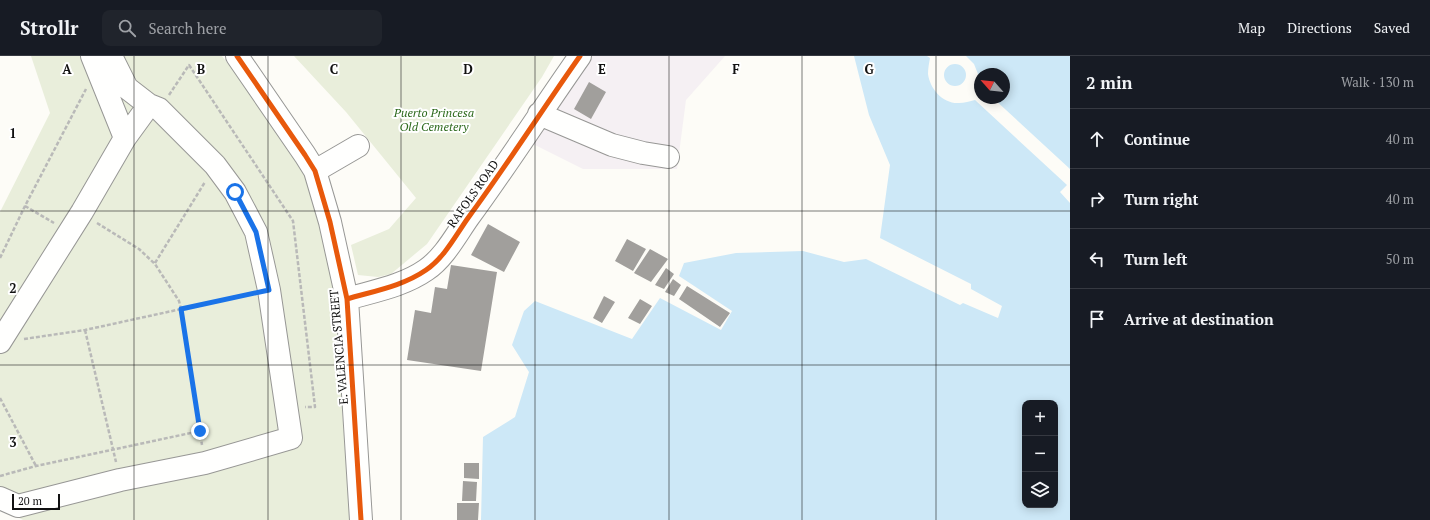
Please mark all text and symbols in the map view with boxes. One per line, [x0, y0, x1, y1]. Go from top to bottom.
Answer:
search box [102, 10, 382, 46]
text: Strollr [20, 15, 78, 40]
icon: search [116, 17, 138, 39]
text: Search here [148, 18, 226, 38]
text: Map [1238, 18, 1265, 37]
text: Directions [1287, 18, 1352, 37]
text: Saved [1374, 18, 1410, 37]
text: A [62, 60, 72, 78]
text: B [197, 60, 205, 78]
text: C [330, 60, 338, 78]
text: D [463, 60, 473, 78]
text: E [598, 60, 606, 78]
text: F [732, 60, 740, 78]
text: G [864, 60, 874, 78]
north arrow [974, 68, 1010, 104]
text: 2 min [1086, 71, 1133, 94]
text: Walk · 130 m [1341, 73, 1414, 91]
park label: Puerto Princesa Old Cemetery [393, 105, 474, 134]
text: 1 [9, 124, 17, 142]
icon: ahead [1086, 128, 1108, 150]
text: Continue [1124, 129, 1190, 149]
text: 40 m [1386, 130, 1414, 148]
street label: RAFOLS ROAD [444, 157, 502, 231]
route start [226, 183, 244, 201]
icon: right [1086, 188, 1108, 210]
text: Turn right [1124, 189, 1199, 209]
text: 40 m [1386, 190, 1414, 208]
icon: left [1086, 248, 1108, 270]
text: Turn left [1124, 249, 1188, 269]
text: 50 m [1386, 250, 1414, 268]
text: 2 [9, 279, 17, 297]
street label: E. VALENCIA STREET [326, 288, 351, 405]
icon: arrive [1086, 308, 1108, 330]
text: Arrive at destination [1124, 309, 1274, 329]
map controls [1022, 400, 1058, 508]
button: + [1022, 400, 1058, 436]
route end [191, 422, 209, 440]
text: 3 [9, 433, 17, 451]
button: − [1022, 436, 1058, 472]
button: layers [1022, 472, 1058, 508]
scale bar [12, 492, 60, 511]
text: 20 m [18, 494, 42, 508]

